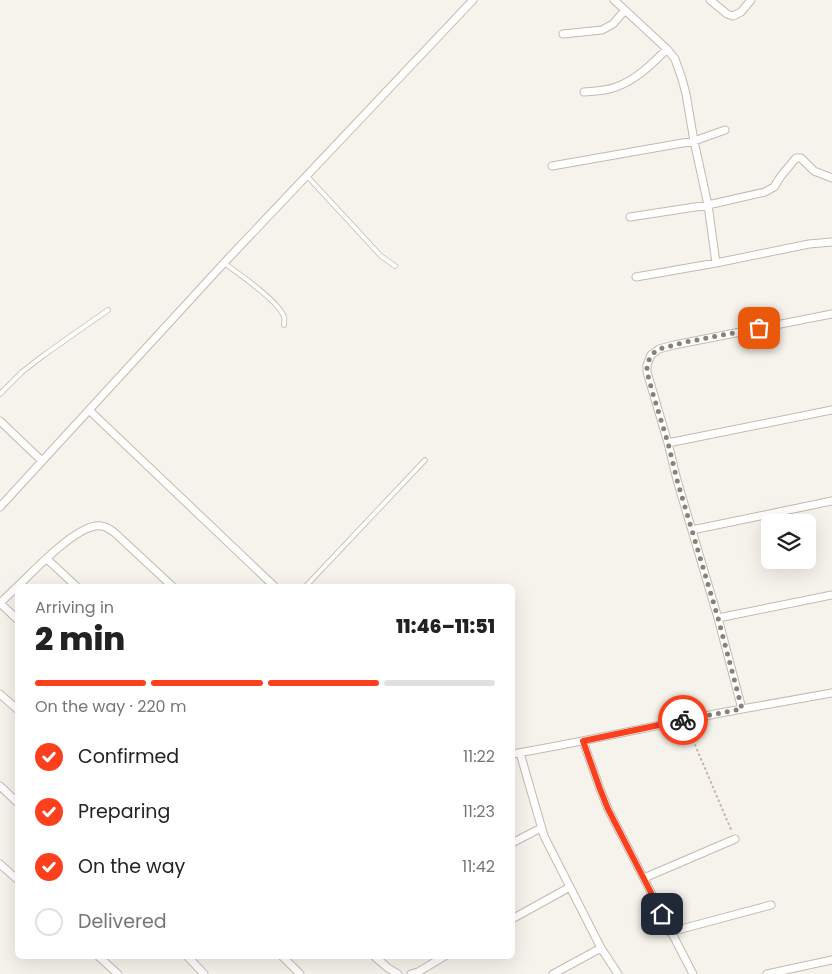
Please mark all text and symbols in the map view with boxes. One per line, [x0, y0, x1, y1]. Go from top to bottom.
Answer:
pin [738, 307, 780, 349]
icon: bag [745, 314, 773, 342]
map controls [761, 514, 816, 569]
button: layers [761, 514, 816, 569]
text: Arriving in [35, 596, 114, 619]
text: 11:46–11:51 [396, 613, 495, 640]
text: 2 min [35, 616, 125, 661]
text: On the way · 220 m [35, 695, 186, 718]
courier [658, 695, 708, 745]
icon: bike [669, 706, 697, 734]
icon: check [35, 743, 63, 771]
text: Confirmed [78, 743, 179, 770]
text: 11:22 [463, 745, 495, 768]
icon: check [35, 798, 63, 826]
text: Preparing [78, 798, 170, 825]
text: 11:23 [463, 800, 495, 823]
icon: check [35, 853, 63, 881]
text: On the way [78, 853, 185, 880]
text: 11:42 [462, 855, 495, 878]
pin [641, 893, 683, 935]
icon: home [648, 900, 676, 928]
text: Delivered [78, 908, 167, 935]

